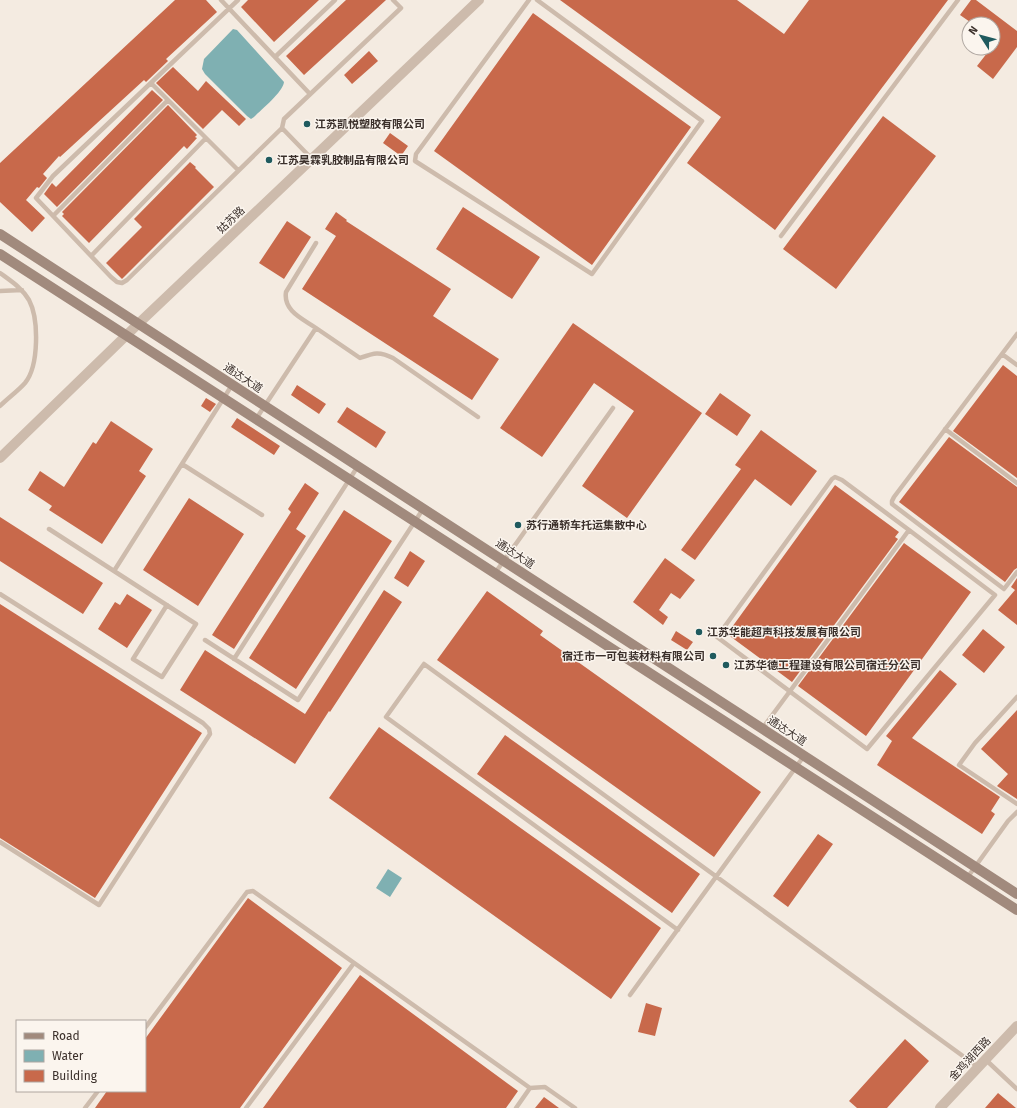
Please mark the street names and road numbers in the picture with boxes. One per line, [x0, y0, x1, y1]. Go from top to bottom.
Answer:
street label: 姑苏路 [215, 204, 247, 236]
street label: 通达大道 [221, 361, 265, 395]
street label: 通达大道 [493, 537, 537, 571]
street label: 通达大道 [765, 714, 809, 748]
street label: 金鸡湖西路 [946, 1034, 994, 1084]

